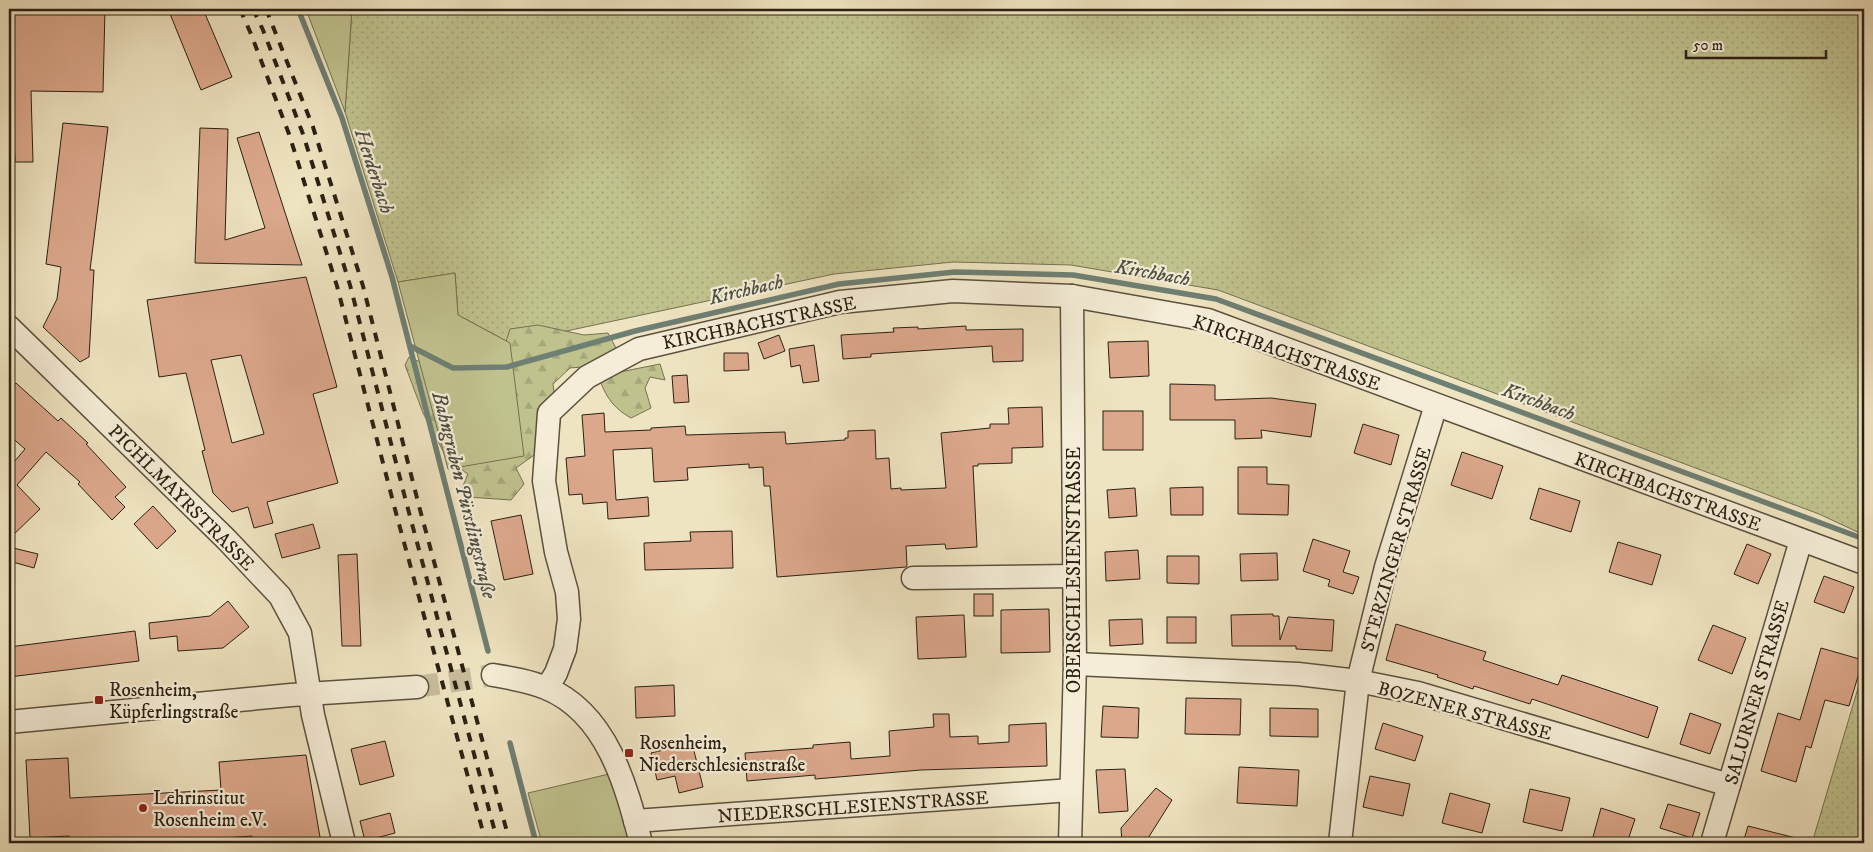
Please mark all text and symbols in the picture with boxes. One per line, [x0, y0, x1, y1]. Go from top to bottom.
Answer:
scale bar [1686, 28, 1826, 60]
text: 50 m [1693, 36, 1723, 55]
water label: Herderbach [348, 125, 399, 217]
water label: Kirchbach [1112, 254, 1192, 292]
water label: Kirchbach [706, 270, 786, 311]
street label: KIRCHBACHSTRASSE [660, 292, 858, 355]
street label: KIRCHBACHSTRASSE [1189, 310, 1384, 396]
water label: Kirchbach [1498, 377, 1578, 427]
water label: Bahngraben Pürstlingstraße [426, 388, 502, 602]
street label: PICHLMAYRSTRASSE [103, 420, 259, 576]
street label: STERZINGER STRASSE [1356, 444, 1437, 654]
street label: OBERSCHLESIENSTRASSE [1063, 447, 1086, 693]
street label: KIRCHBACHSTRASSE [1571, 448, 1764, 537]
street label: SALURNER STRASSE [1720, 597, 1795, 787]
street label: BOZENER STRASSE [1375, 677, 1554, 746]
place label: Rosenheim, Küpferlingstraße [109, 679, 238, 724]
marker: Rosenheim, Küpferlingstraße [93, 694, 105, 706]
place label: Rosenheim, Niederschlesienstraße [639, 732, 805, 777]
marker: Rosenheim, Niederschlesienstraße [623, 747, 635, 759]
place label: Lehrinstitut Rosenheim e.V. [153, 787, 267, 832]
street label: NIEDERSCHLESIENSTRASSE [717, 787, 989, 828]
marker: Lehrinstitut Rosenheim e.V. [137, 802, 149, 814]

